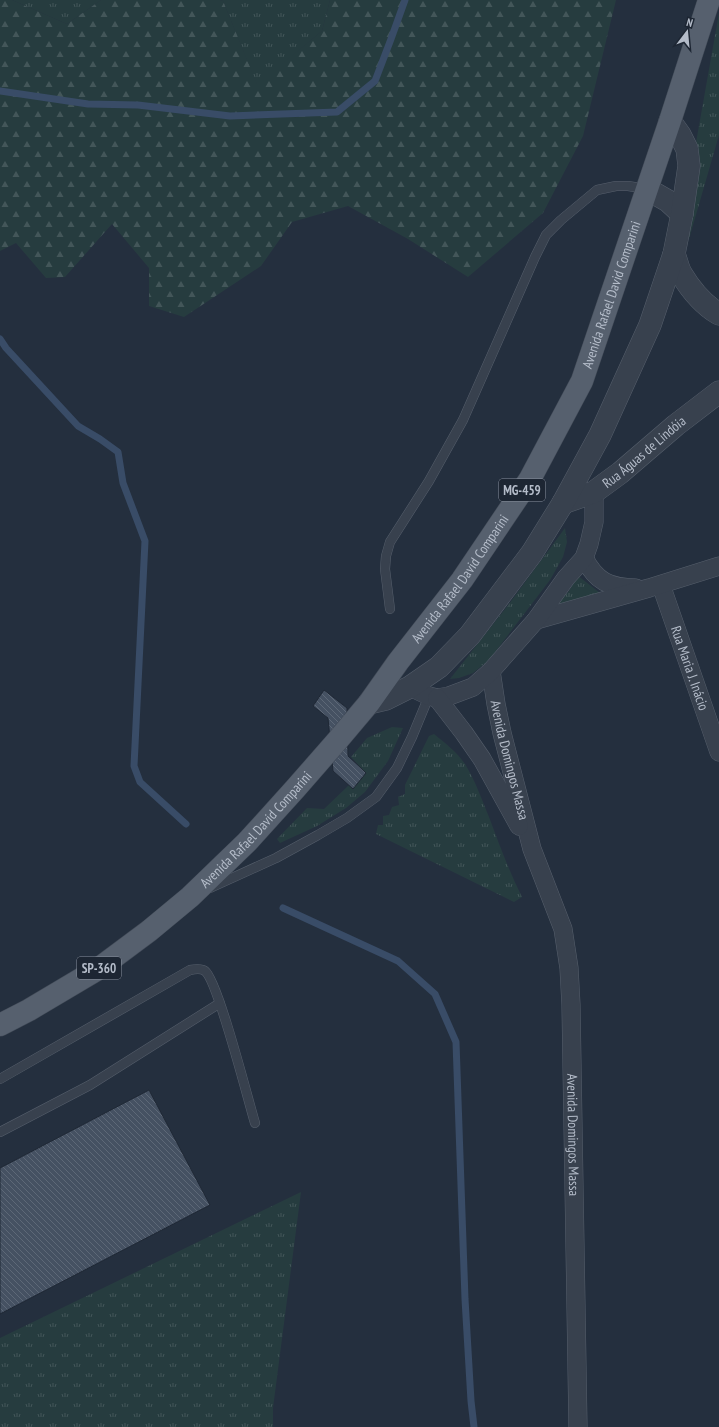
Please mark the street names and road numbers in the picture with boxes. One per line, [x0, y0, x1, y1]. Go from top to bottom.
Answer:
street label: Avenida Rafael David Comparini [578, 219, 644, 371]
street label: Rua Águas de Lindóia [599, 412, 689, 492]
road number: MG-459 [499, 479, 545, 501]
street label: Avenida Rafael David Comparini [407, 511, 512, 647]
street label: Rua Maria J. Inácio [667, 623, 713, 713]
street label: Avenida Domingos Massa [487, 699, 533, 822]
street label: Avenida Rafael David Comparini [196, 767, 315, 892]
road number: SP-360 [77, 957, 121, 979]
street label: Avenida Domingos Massa [563, 1073, 583, 1196]

